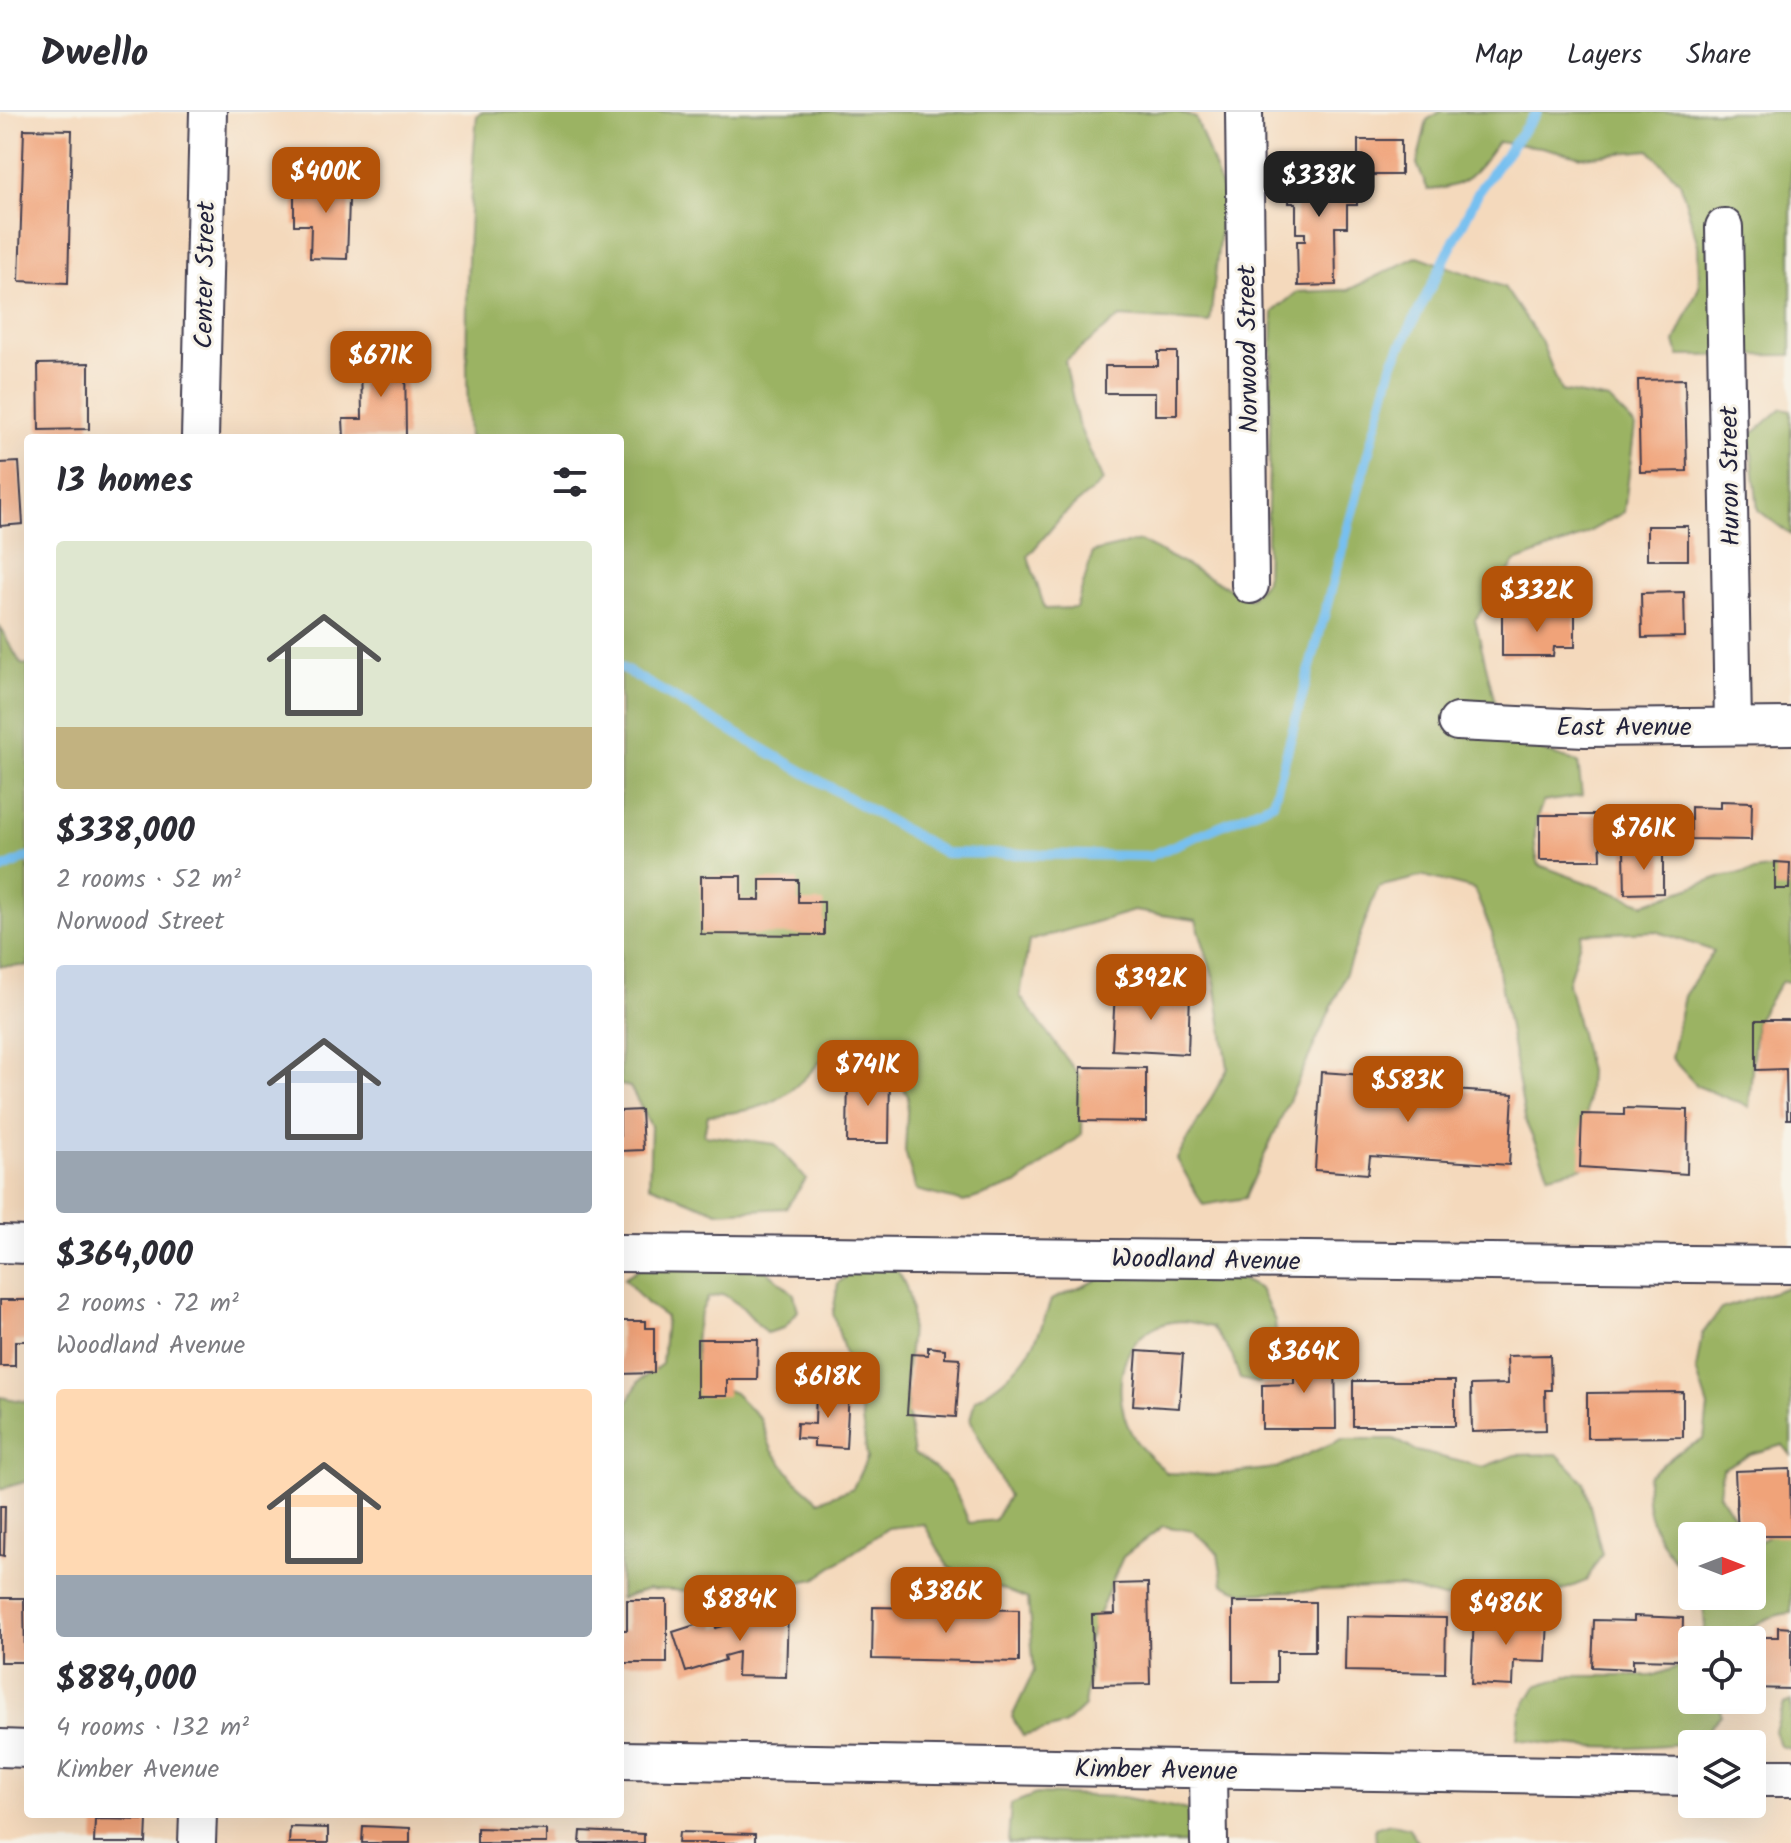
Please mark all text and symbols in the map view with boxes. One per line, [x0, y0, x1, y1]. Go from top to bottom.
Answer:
text: Dwello [40, 25, 148, 85]
text: Map [1474, 33, 1523, 78]
text: Layers [1567, 33, 1642, 78]
text: Share [1686, 33, 1751, 78]
pin: $400K [270, 147, 382, 215]
pin: $338K [1263, 151, 1375, 219]
text: $400K [290, 152, 362, 194]
text: $338K [1282, 156, 1356, 198]
street label: Center Street [184, 200, 228, 349]
street label: Norwood Street [1227, 263, 1271, 434]
pin: $671K [325, 331, 437, 399]
text: $671K [348, 336, 414, 378]
street label: Huron Street [1709, 404, 1753, 547]
text: 13 homes [56, 455, 193, 509]
icon: filters [548, 460, 592, 504]
pin: $332K [1481, 566, 1593, 634]
text: $332K [1500, 571, 1574, 613]
icon: home [252, 593, 396, 737]
street label: East Avenue [1556, 707, 1692, 749]
pin: $761K [1588, 804, 1700, 872]
text: $338,000 [56, 805, 195, 859]
text: $761K [1611, 809, 1677, 851]
text: 2 rooms · 52 m² [56, 859, 241, 901]
text: Norwood Street [56, 901, 224, 943]
pin: $392K [1095, 954, 1207, 1022]
text: $392K [1114, 959, 1188, 1001]
icon: home [252, 1017, 396, 1161]
pin: $741K [812, 1040, 924, 1108]
text: $741K [835, 1045, 901, 1087]
pin: $583K [1352, 1056, 1464, 1124]
text: $583K [1371, 1061, 1445, 1103]
text: $364,000 [56, 1229, 193, 1283]
street label: Woodland Avenue [1111, 1238, 1301, 1284]
text: 2 rooms · 72 m² [56, 1283, 239, 1325]
text: Woodland Avenue [56, 1325, 245, 1367]
pin: $364K [1248, 1327, 1360, 1395]
text: $364K [1267, 1332, 1341, 1374]
pin: $618K [772, 1352, 884, 1420]
text: $618K [794, 1357, 862, 1399]
icon: home [252, 1441, 396, 1585]
north arrow [1678, 1522, 1766, 1610]
map controls [1678, 1522, 1766, 1818]
pin: $386K [890, 1567, 1002, 1635]
text: $386K [909, 1572, 983, 1614]
pin: $884K [684, 1575, 796, 1643]
pin: $486K [1450, 1579, 1562, 1647]
text: $884K [702, 1580, 778, 1622]
text: $486K [1469, 1584, 1543, 1626]
button: locate [1678, 1626, 1766, 1714]
text: $884,000 [56, 1653, 196, 1707]
text: 4 rooms · 132 m² [56, 1707, 249, 1749]
button: layers [1678, 1730, 1766, 1818]
text: Kimber Avenue [56, 1749, 219, 1791]
street label: Kimber Avenue [1074, 1749, 1238, 1793]

